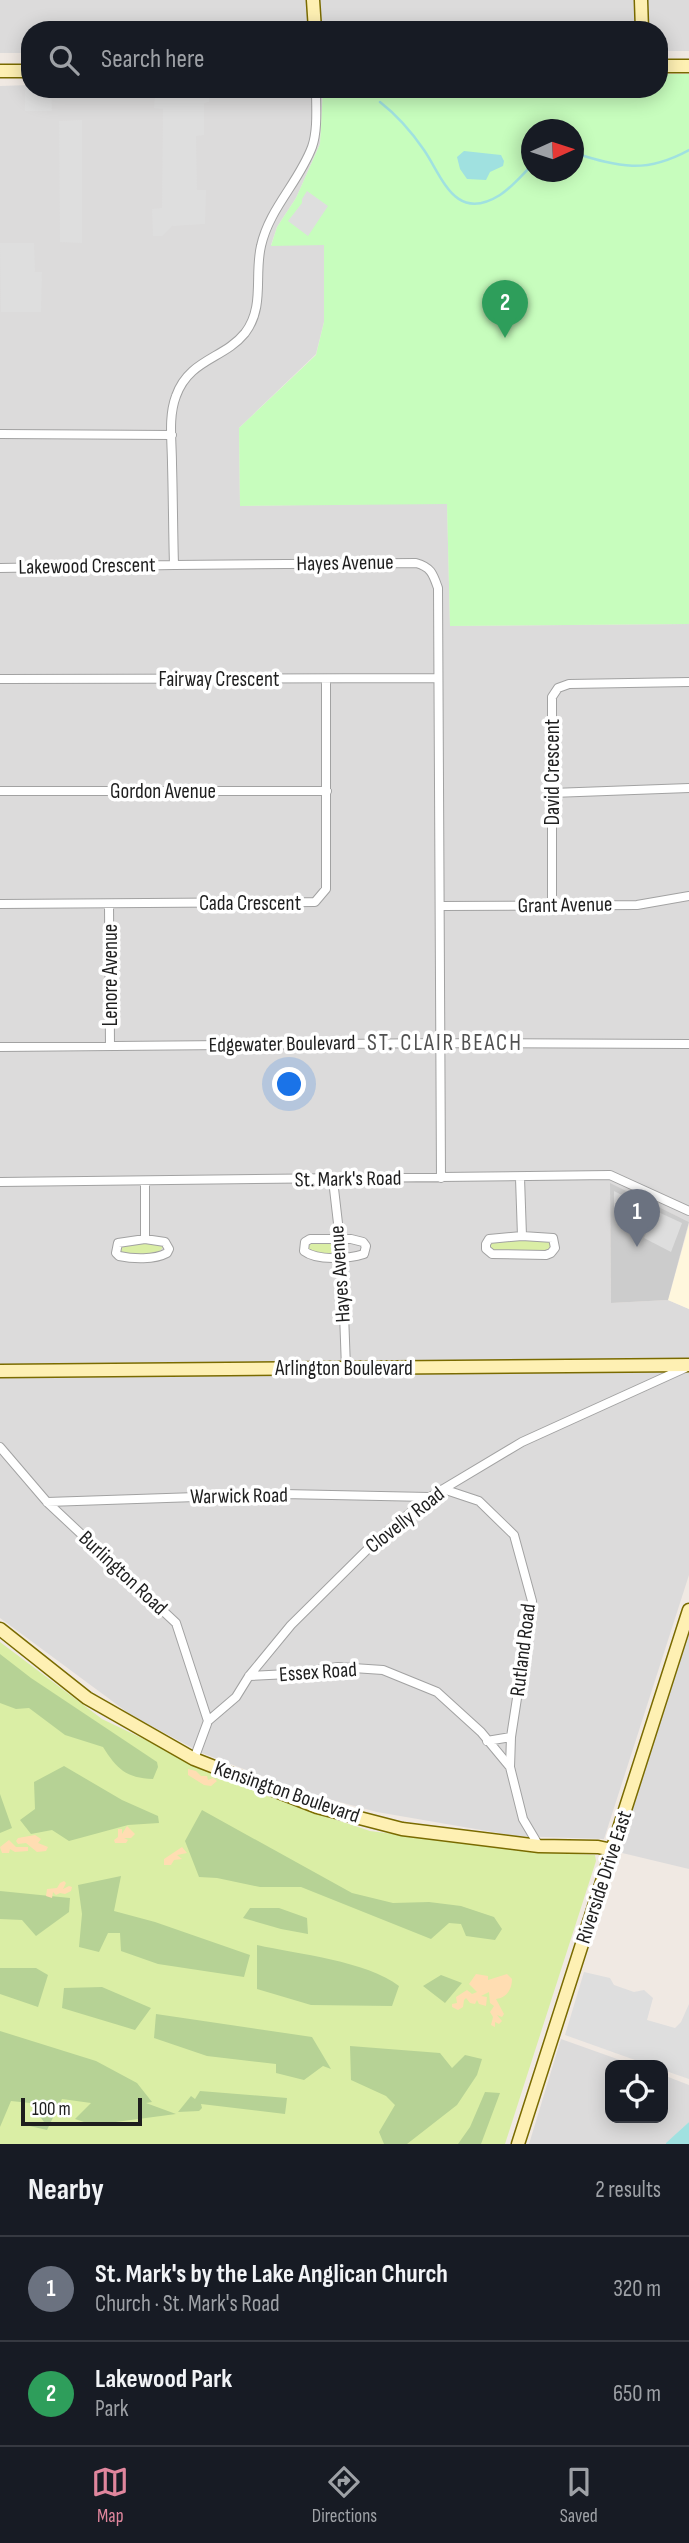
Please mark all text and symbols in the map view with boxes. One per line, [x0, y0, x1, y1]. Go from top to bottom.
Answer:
search box [21, 21, 668, 98]
icon: search [45, 41, 83, 79]
text: Search here [101, 44, 204, 75]
north arrow [521, 119, 584, 182]
pin: 2 [482, 280, 528, 338]
street label: Hayes Avenue [296, 550, 394, 576]
street label: Lakewood Crescent [18, 552, 156, 580]
street label: Fairway Crescent [159, 667, 279, 692]
street label: David Crescent [540, 719, 565, 825]
street label: Gordon Avenue [110, 779, 216, 804]
street label: Cada Crescent [199, 891, 301, 916]
street label: Grant Avenue [518, 892, 612, 918]
street label: Lenore Avenue [98, 924, 123, 1026]
district label: ST. CLAIR BEACH [367, 1029, 523, 1057]
street label: Edgewater Boulevard [208, 1030, 356, 1058]
your location [272, 1067, 306, 1101]
street label: St. Mark's Road [294, 1166, 402, 1192]
pin: 1 [614, 1189, 660, 1247]
street label: Hayes Avenue [324, 1225, 356, 1323]
street label: Arlington Boulevard [274, 1356, 413, 1381]
street label: Clovelly Road [361, 1481, 449, 1559]
street label: Warwick Road [190, 1483, 288, 1509]
street label: Burlington Road [74, 1526, 172, 1620]
street label: Rutland Road [505, 1602, 541, 1698]
street label: Essex Road [278, 1657, 358, 1687]
street label: Kensington Boulevard [211, 1755, 363, 1829]
street label: Riverside Drive East [571, 1807, 637, 1947]
map controls [605, 2060, 668, 2123]
button: locate [605, 2060, 668, 2123]
scale bar [21, 2095, 142, 2127]
text: 100 m [32, 2098, 71, 2121]
text: Nearby [28, 2172, 104, 2208]
text: 2 results [595, 2176, 661, 2204]
text: St. Mark's by the Lake Anglican Church [95, 2259, 448, 2290]
text: 1 [46, 2275, 56, 2303]
text: 320 m [613, 2275, 661, 2303]
text: Church · St. Mark's Road [95, 2290, 280, 2318]
text: Lakewood Park [95, 2364, 232, 2395]
text: 2 [46, 2380, 56, 2408]
text: 650 m [613, 2380, 661, 2408]
text: Park [95, 2395, 129, 2423]
tab: Map [91, 2463, 129, 2528]
tab: Directions [312, 2463, 377, 2528]
tab: Saved [560, 2463, 598, 2528]

